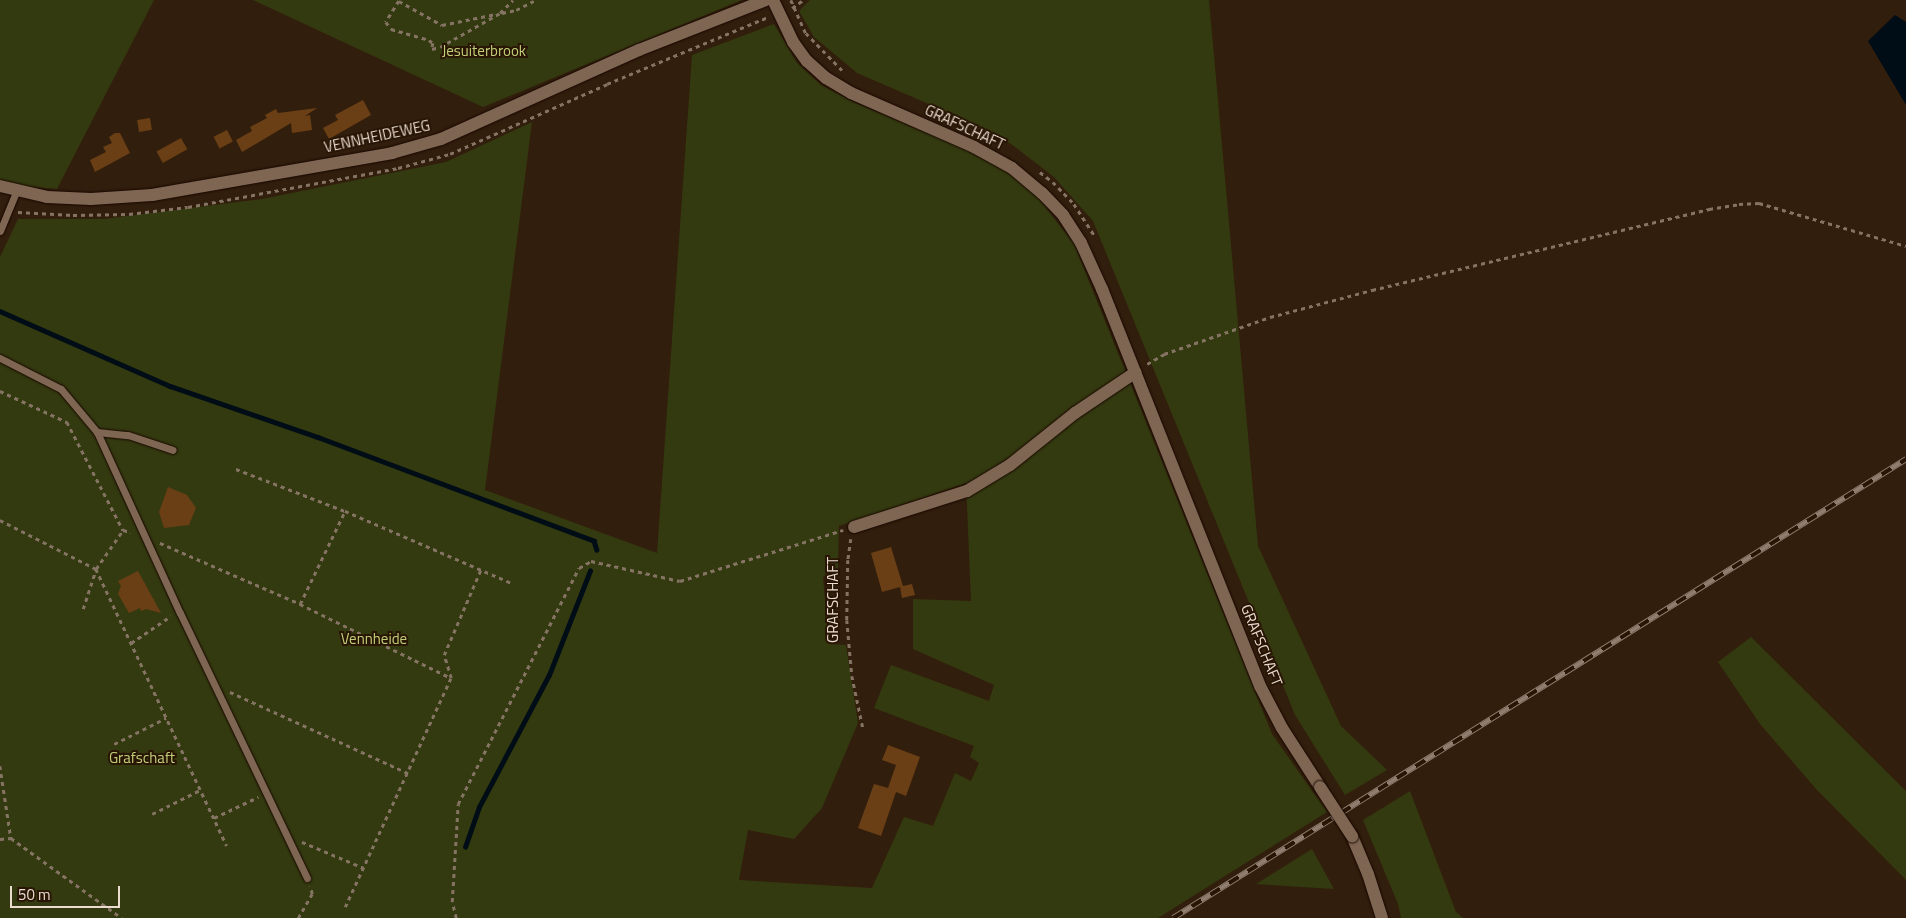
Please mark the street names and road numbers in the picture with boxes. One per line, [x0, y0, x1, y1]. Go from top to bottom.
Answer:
street label: GRAFSCHAFT [922, 101, 1008, 153]
street label: VENNHEIDEWEG [322, 116, 432, 156]
street label: GRAFSCHAFT [824, 557, 842, 643]
street label: GRAFSCHAFT [1238, 602, 1286, 688]

